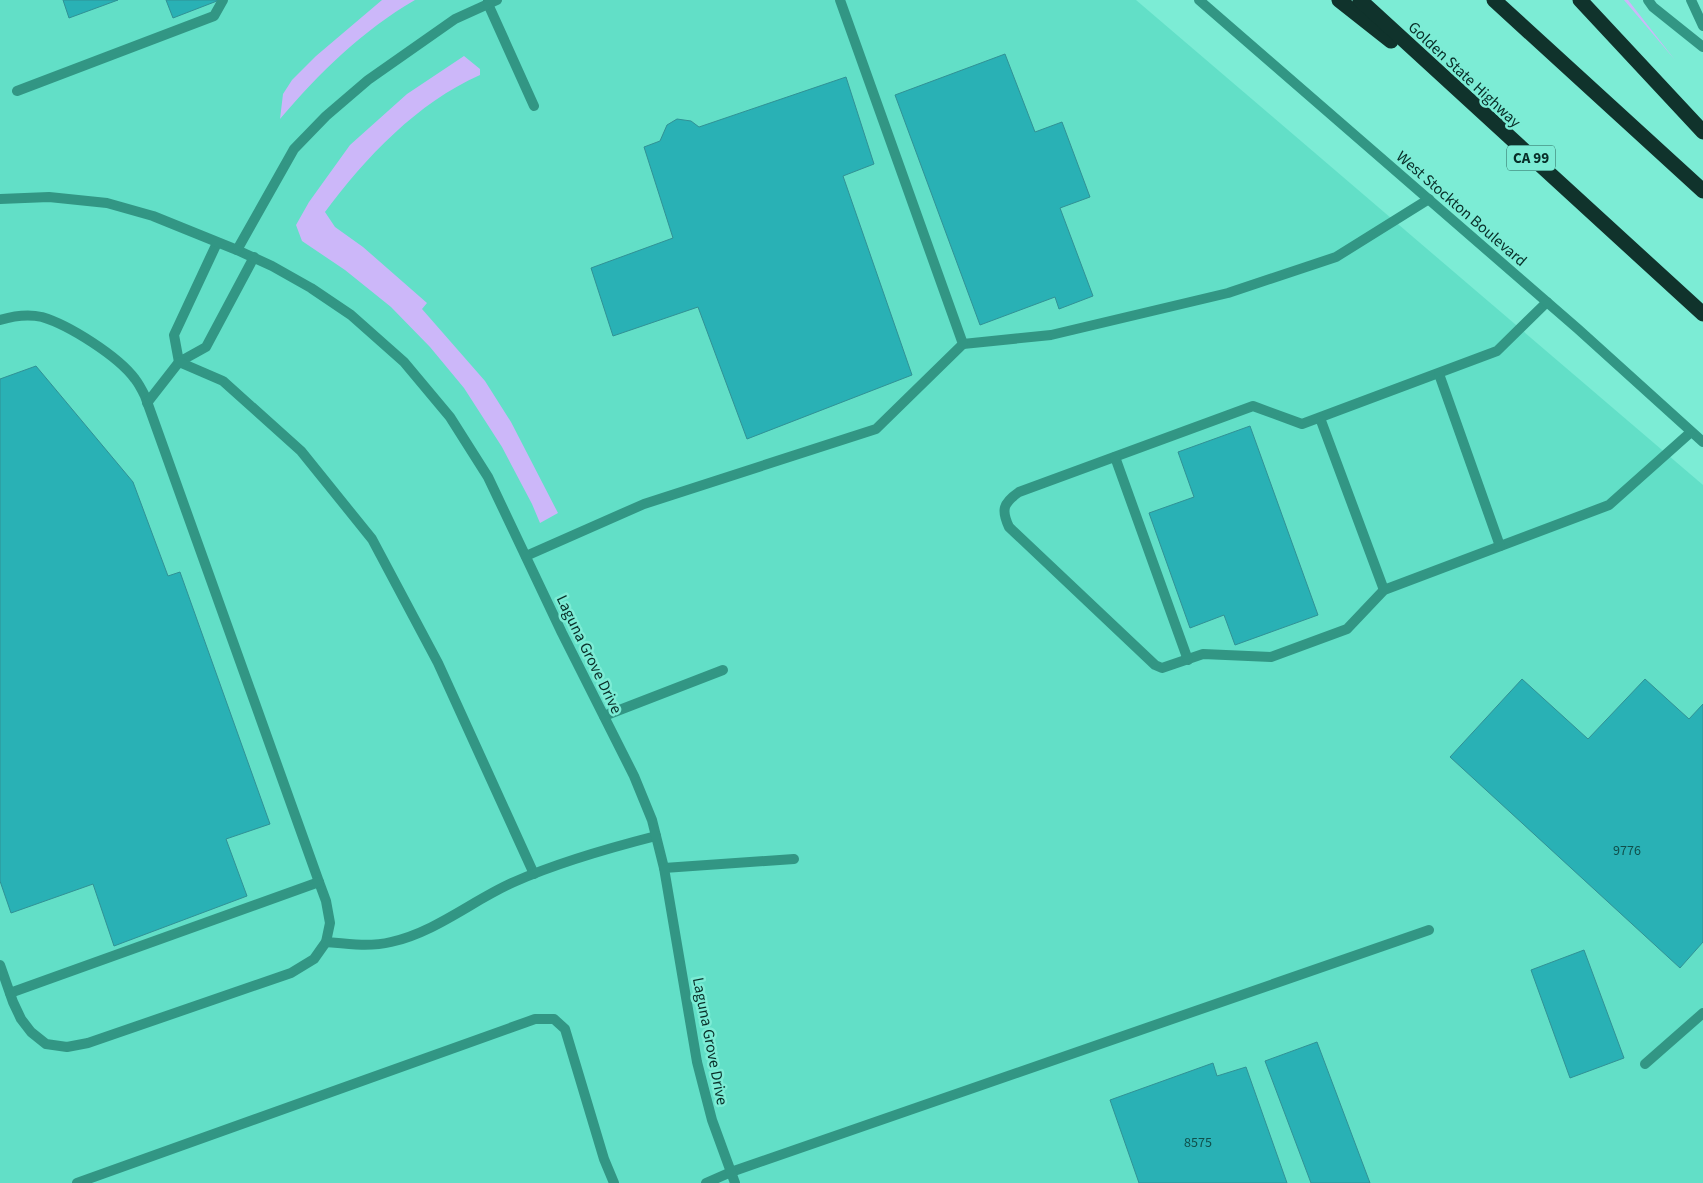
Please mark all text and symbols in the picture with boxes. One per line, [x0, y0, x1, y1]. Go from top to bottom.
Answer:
street label: Golden State Highway [1403, 17, 1526, 133]
street label: West Stockton Boulevard [1391, 146, 1531, 272]
road number: CA 99 [1507, 146, 1555, 170]
street label: Laguna Grove Drive [551, 591, 627, 718]
house number: 9776 [1613, 841, 1641, 861]
street label: Laguna Grove Drive [687, 975, 733, 1107]
house number: 8575 [1184, 1133, 1212, 1153]

